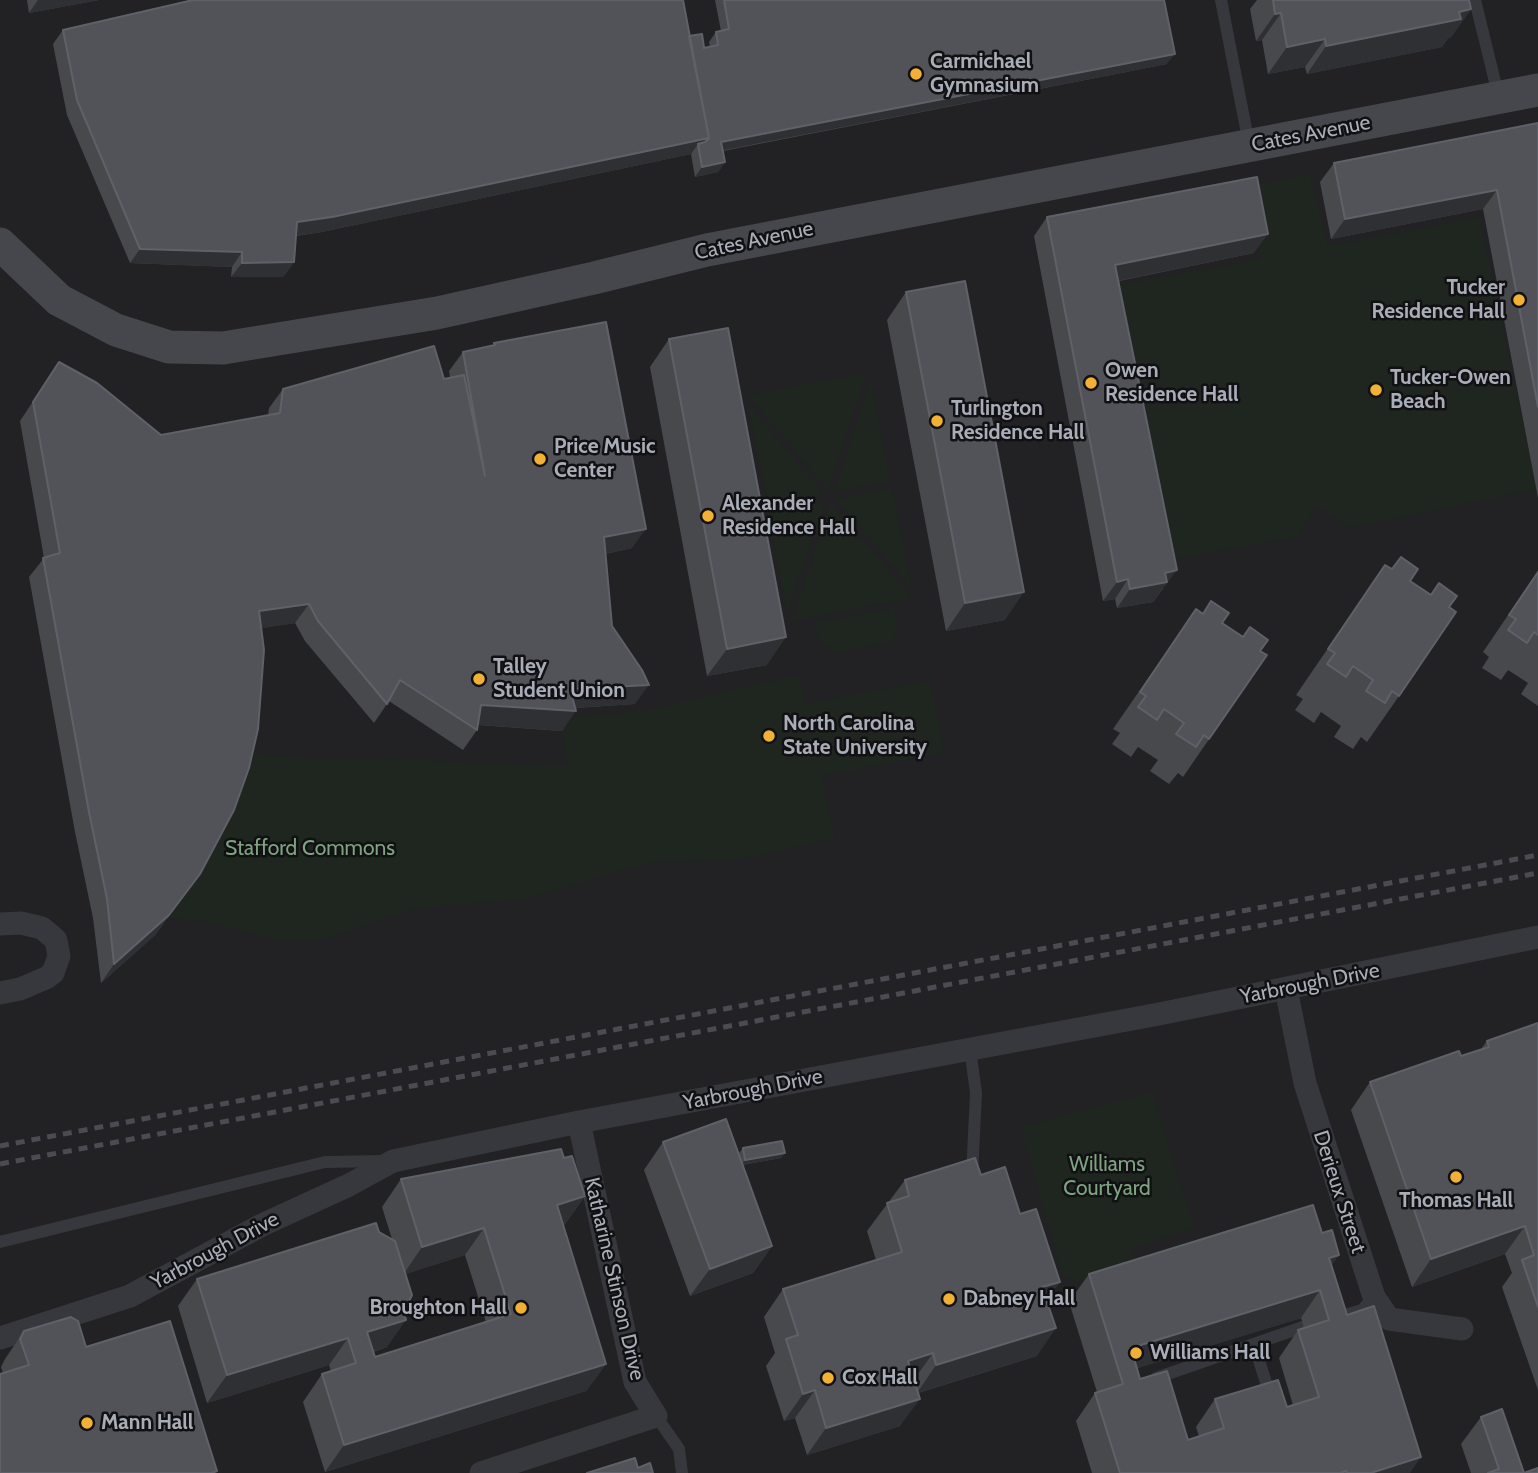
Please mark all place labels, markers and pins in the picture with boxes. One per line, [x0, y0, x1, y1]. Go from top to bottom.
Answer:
place label: Carmichael Gymnasium [930, 49, 1039, 99]
marker: Carmichael Gymnasium [908, 66, 924, 82]
place label: Tucker Residence Hall [1371, 275, 1505, 325]
marker: Tucker Residence Hall [1511, 292, 1527, 308]
place label: Owen Residence Hall [1105, 358, 1239, 408]
place label: Tucker-Owen Beach [1390, 365, 1511, 415]
marker: Owen Residence Hall [1083, 375, 1099, 391]
marker: Tucker-Owen Beach [1368, 382, 1384, 398]
place label: Turlington Residence Hall [951, 396, 1085, 446]
marker: Turlington Residence Hall [929, 413, 945, 429]
place label: Price Music Center [554, 434, 656, 484]
marker: Price Music Center [532, 451, 548, 467]
place label: Alexander Residence Hall [722, 491, 856, 541]
marker: Alexander Residence Hall [700, 508, 716, 524]
place label: Talley Student Union [493, 654, 625, 704]
marker: Talley Student Union [471, 671, 487, 687]
place label: North Carolina State University [783, 711, 927, 761]
marker: North Carolina State University [761, 728, 777, 744]
marker: Thomas Hall [1448, 1169, 1464, 1185]
place label: Thomas Hall [1399, 1188, 1513, 1214]
place label: Dabney Hall [963, 1286, 1075, 1312]
marker: Dabney Hall [941, 1291, 957, 1307]
place label: Broughton Hall [370, 1295, 507, 1321]
marker: Broughton Hall [513, 1300, 529, 1316]
place label: Williams Hall [1150, 1340, 1270, 1366]
marker: Williams Hall [1128, 1345, 1144, 1361]
place label: Cox Hall [842, 1365, 918, 1391]
marker: Cox Hall [820, 1370, 836, 1386]
place label: Mann Hall [101, 1410, 193, 1436]
marker: Mann Hall [79, 1415, 95, 1431]

